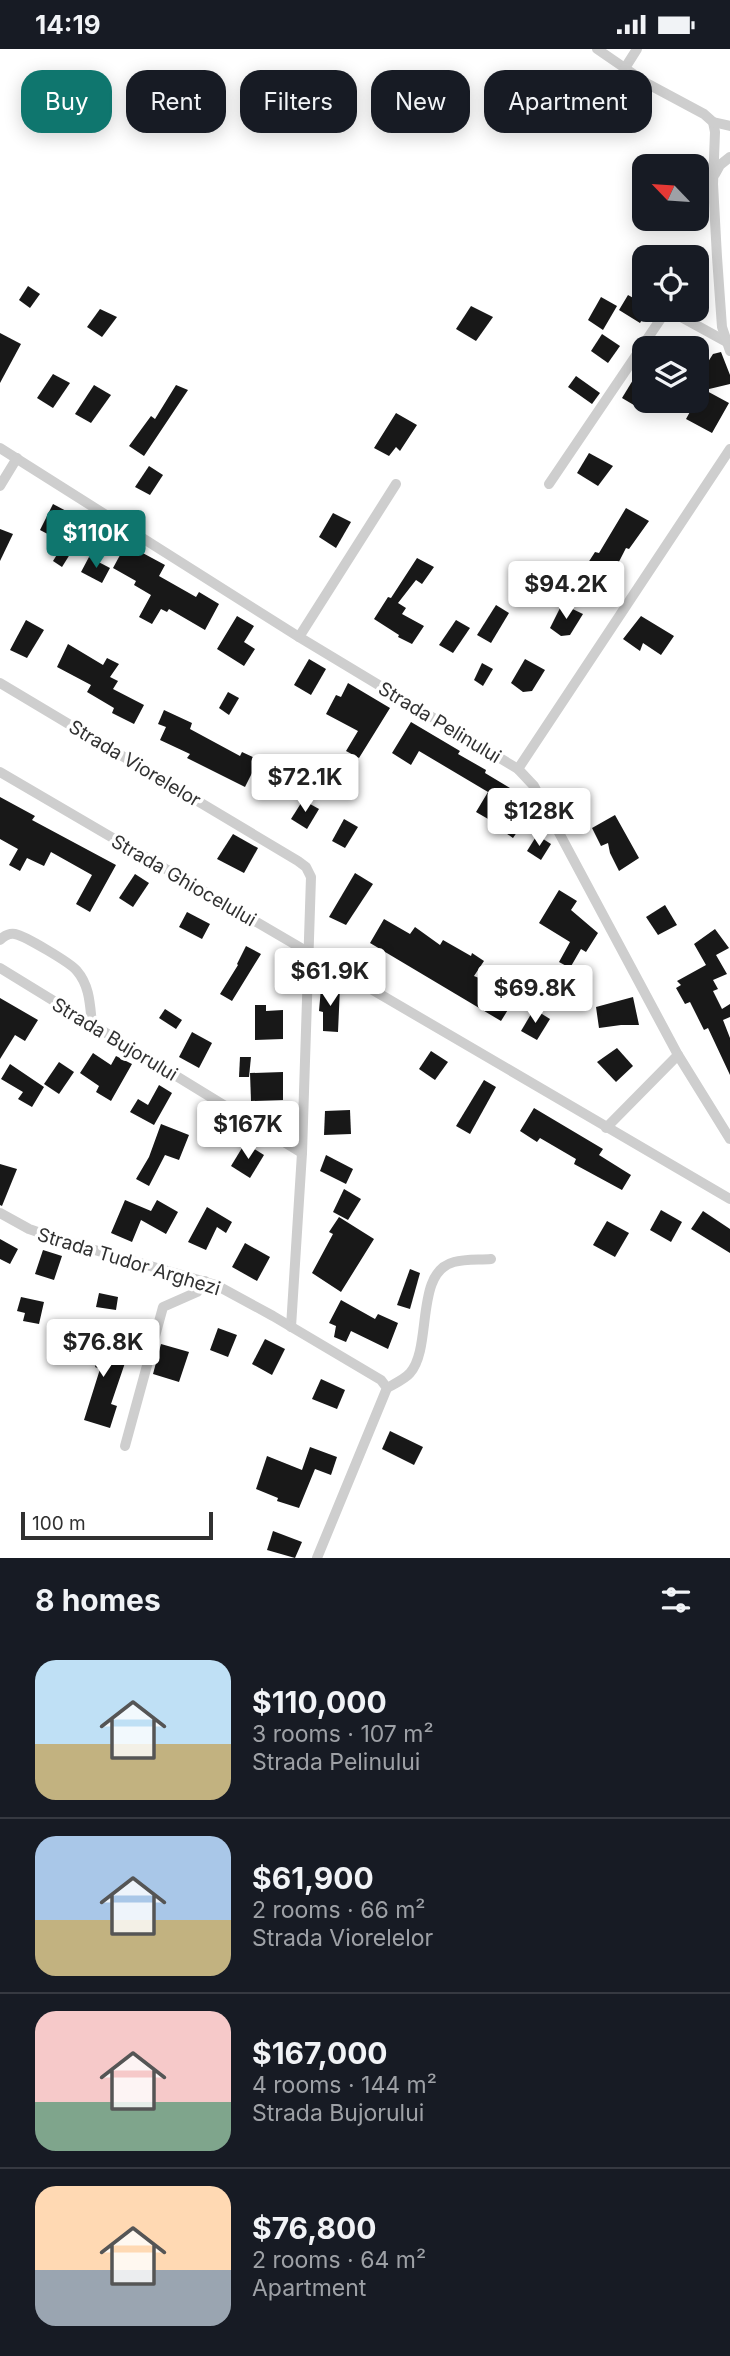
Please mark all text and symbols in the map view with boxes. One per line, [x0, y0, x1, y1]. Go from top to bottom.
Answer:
text: 14:19 [35, 9, 101, 40]
chip: Buy [21, 70, 112, 133]
chip: Rent [126, 70, 226, 133]
chip: Filters [240, 70, 357, 133]
chip: New [371, 70, 470, 133]
chip: Apartment [484, 70, 652, 133]
north arrow [632, 154, 709, 231]
map controls [632, 154, 709, 413]
button: locate [632, 245, 709, 322]
button: layers [632, 336, 709, 413]
pin: $110K [47, 511, 145, 570]
text: $110K [63, 519, 129, 547]
pin: $94.2K [509, 561, 623, 621]
text: $94.2K [524, 570, 608, 598]
street label: Strada Pelinului [374, 677, 505, 768]
street label: Strada Viorelelor [65, 715, 205, 812]
pin: $72.1K [248, 755, 362, 814]
text: $72.1K [268, 763, 343, 791]
pin: $128K [490, 789, 588, 848]
text: $128K [504, 797, 574, 825]
street label: Strada Ghiocelului [107, 830, 260, 931]
pin: $61.9K [273, 949, 387, 1008]
text: $61.9K [291, 957, 369, 985]
pin: $69.8K [478, 965, 592, 1025]
text: $69.8K [494, 974, 576, 1002]
street label: Strada Bujorului [48, 993, 182, 1086]
pin: $167K [199, 1101, 297, 1161]
text: $167K [213, 1110, 283, 1138]
street label: Strada Tudor Arghezi [35, 1223, 223, 1300]
pin: $76.8K [46, 1319, 160, 1379]
text: $76.8K [63, 1328, 143, 1356]
scale bar [21, 1509, 214, 1541]
text: 100 m [32, 1512, 86, 1535]
icon: filters [657, 1581, 695, 1619]
text: 8 homes [35, 1582, 161, 1618]
text: $110,000 [252, 1684, 387, 1720]
icon: home [91, 1688, 175, 1772]
text: 3 rooms · 107 m² [252, 1720, 434, 1748]
text: Strada Pelinului [252, 1748, 420, 1776]
text: $61,900 [252, 1860, 374, 1896]
icon: home [91, 1864, 175, 1948]
text: 2 rooms · 66 m² [252, 1896, 426, 1924]
text: Strada Viorelelor [252, 1924, 433, 1952]
text: $167,000 [252, 2035, 388, 2071]
icon: home [91, 2039, 175, 2123]
text: 4 rooms · 144 m² [252, 2071, 437, 2099]
text: Strada Bujorului [252, 2099, 424, 2127]
text: $76,800 [252, 2210, 376, 2246]
icon: home [91, 2214, 175, 2298]
text: 2 rooms · 64 m² [252, 2246, 426, 2274]
text: Apartment [252, 2274, 366, 2302]

